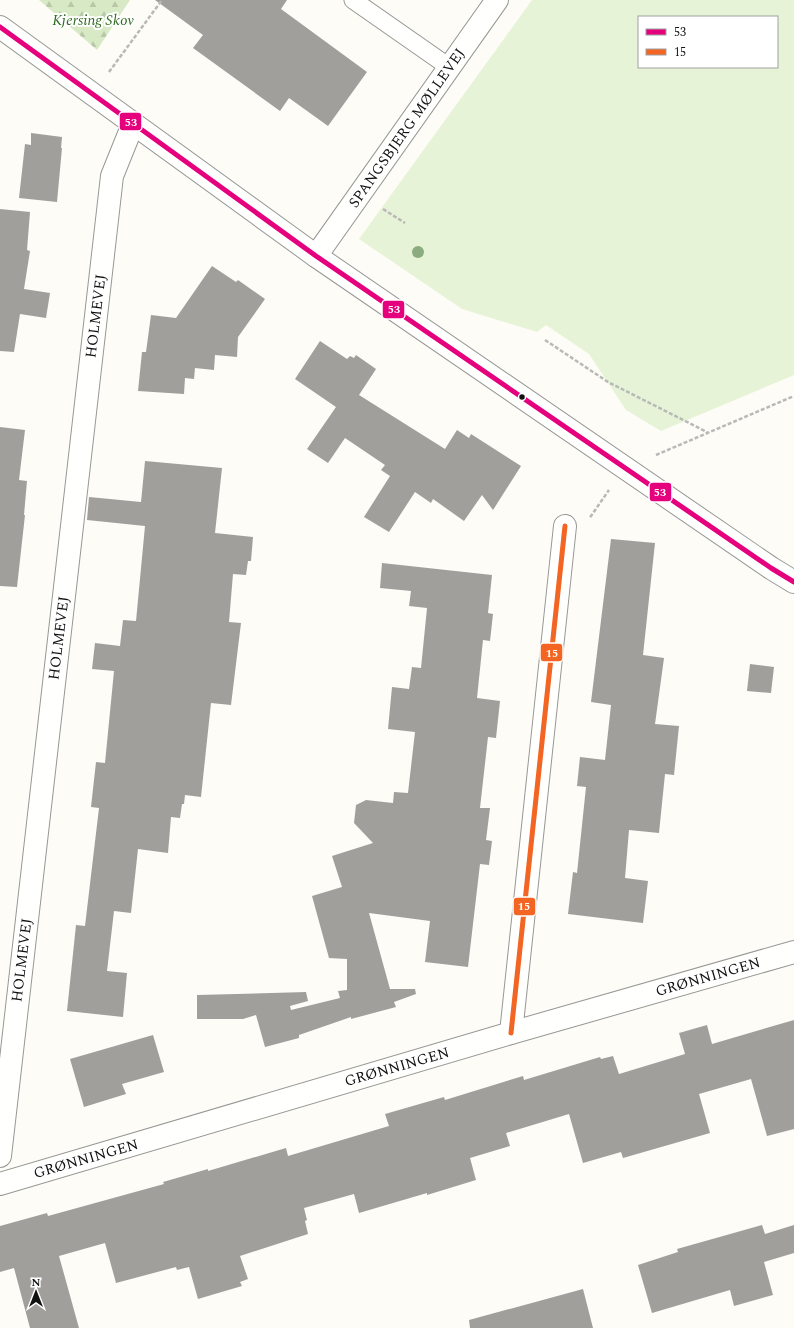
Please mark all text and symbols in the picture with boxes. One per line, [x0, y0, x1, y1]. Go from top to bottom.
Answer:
park label: Kjersing Skov [52, 9, 134, 32]
legend [638, 16, 778, 68]
text: 53 [674, 23, 686, 42]
street label: SPANGSBJERG MØLLEVEJ [343, 43, 471, 213]
text: 15 [674, 43, 686, 62]
line badge: 53 [119, 112, 142, 131]
text: 53 [125, 114, 137, 131]
street label: HOLMEVEJ [79, 273, 113, 359]
line badge: 53 [382, 300, 405, 319]
text: 53 [388, 301, 400, 318]
unlabelled marker [517, 392, 527, 402]
line badge: 53 [649, 482, 672, 502]
text: 53 [654, 484, 666, 501]
street label: HOLMEVEJ [42, 595, 76, 681]
line badge: 15 [540, 643, 563, 662]
text: 15 [546, 645, 558, 662]
line badge: 15 [513, 897, 536, 916]
text: 15 [518, 898, 530, 915]
street label: HOLMEVEJ [5, 917, 39, 1003]
street label: GRØNNINGEN [653, 951, 763, 1003]
street label: GRØNNINGEN [342, 1041, 452, 1093]
street label: GRØNNINGEN [31, 1133, 141, 1185]
north arrow [16, 1272, 56, 1312]
text: N [32, 1274, 41, 1291]

